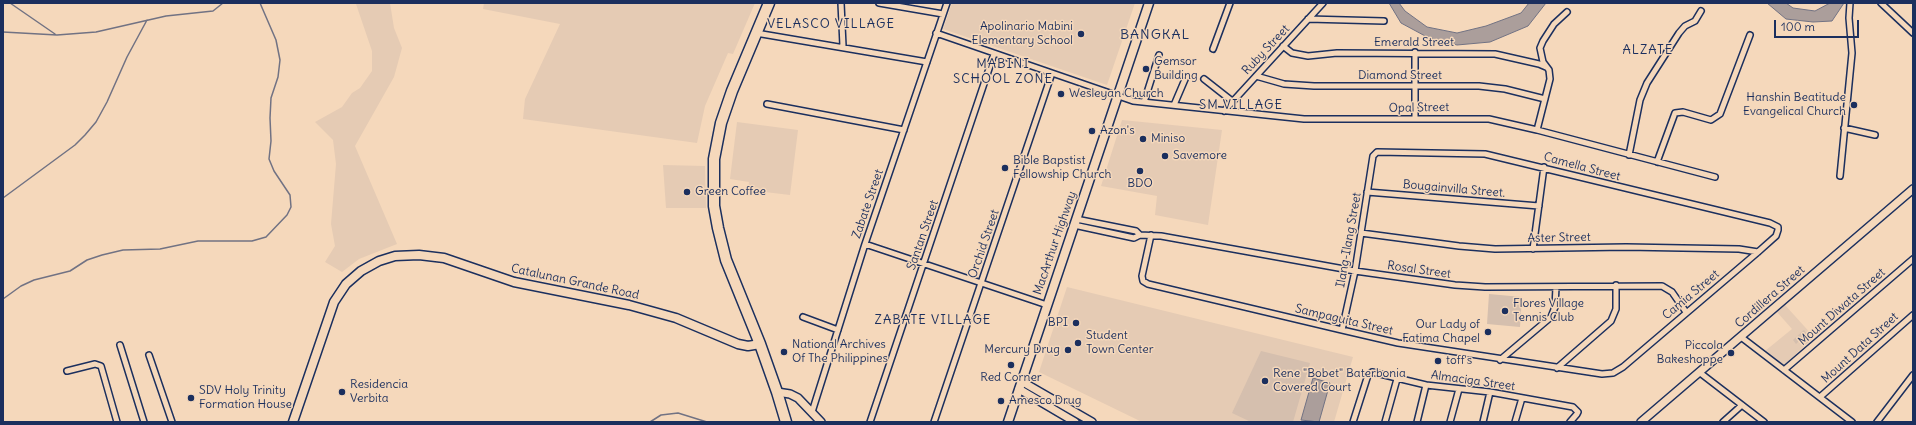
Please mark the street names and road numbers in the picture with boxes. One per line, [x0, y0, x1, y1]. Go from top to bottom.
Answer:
street label: Ruby Street [1239, 22, 1293, 78]
street label: Emerald Street [1374, 36, 1454, 50]
street label: Diamond Street [1358, 69, 1442, 83]
street label: Opal Street [1389, 100, 1449, 116]
street label: Camella Street [1542, 150, 1622, 184]
street label: Zabate Street [849, 168, 887, 240]
street label: Bougainvilla Street. [1402, 177, 1506, 201]
street label: MacArthur Highway [1030, 189, 1080, 297]
street label: Ilang-Ilang Street [1334, 191, 1364, 289]
street label: Santan Street [904, 198, 942, 272]
street label: Orchid Street [966, 208, 1002, 280]
street label: Aster Street [1527, 230, 1591, 246]
street label: Rosal Street [1386, 258, 1452, 282]
street label: Catalunan Grande Road [510, 261, 640, 303]
street label: Cordillera Street [1732, 263, 1808, 331]
street label: Mount Diwata Street [1796, 265, 1888, 349]
street label: Camia Street [1660, 267, 1722, 323]
street label: Sampaguita Street [1294, 302, 1394, 338]
street label: Mount Data Street [1819, 310, 1901, 386]
street label: Almaciga Street [1430, 368, 1516, 394]

